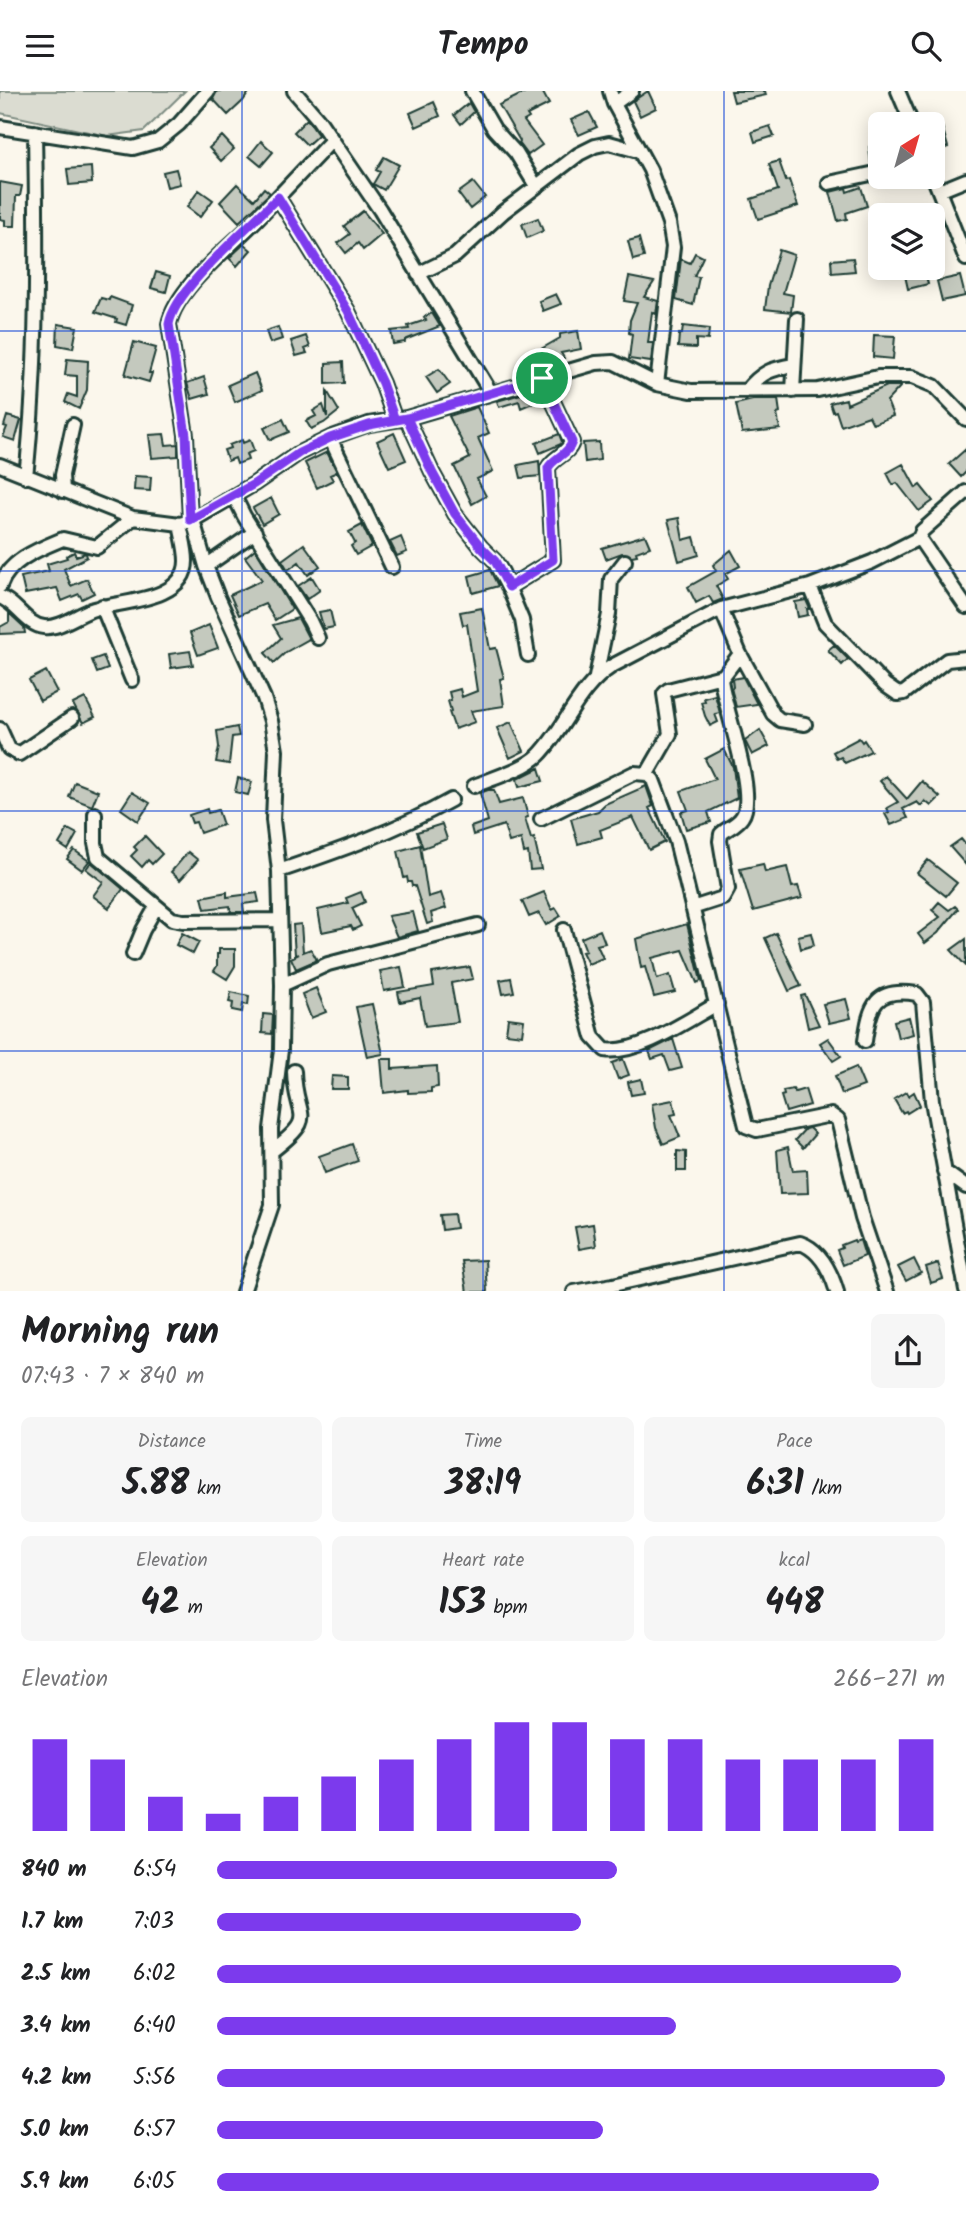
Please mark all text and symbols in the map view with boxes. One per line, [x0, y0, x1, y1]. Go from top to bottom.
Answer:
text: Tempo [437, 20, 529, 71]
icon: menu [21, 27, 59, 65]
icon: search [907, 27, 945, 65]
north arrow [868, 112, 945, 189]
map controls [868, 112, 945, 280]
button: layers [868, 203, 945, 280]
pin [512, 348, 572, 408]
icon: arrive [523, 359, 561, 397]
text: Morning run [21, 1303, 219, 1363]
button: share [871, 1314, 945, 1388]
text: 07:43 · 7 × 840 m [21, 1359, 204, 1395]
text: Distance [138, 1427, 206, 1457]
text: Time [464, 1427, 502, 1457]
text: Pace [776, 1427, 812, 1457]
text: 5.88 [122, 1457, 189, 1513]
text: 38:19 [445, 1457, 521, 1513]
text: 6:31 [746, 1457, 804, 1513]
text: km [189, 1474, 221, 1504]
text: /km [804, 1474, 842, 1504]
text: Elevation [136, 1546, 208, 1576]
text: Heart rate [442, 1546, 524, 1576]
text: kcal [779, 1546, 810, 1576]
text: 42 [141, 1576, 180, 1632]
text: 153 [438, 1576, 486, 1632]
text: 448 [765, 1576, 824, 1632]
text: m [180, 1593, 203, 1623]
text: bpm [486, 1593, 528, 1623]
text: Elevation [21, 1662, 108, 1698]
text: 266–271 m [833, 1662, 945, 1698]
text: 840 m [21, 1852, 87, 1888]
text: 6:54 [133, 1852, 176, 1888]
text: 1.7 km [21, 1904, 83, 1940]
text: 7:03 [133, 1904, 174, 1940]
text: 2.5 km [21, 1956, 91, 1992]
text: 6:02 [133, 1956, 176, 1992]
text: 3.4 km [21, 2008, 91, 2044]
text: 6:40 [133, 2008, 176, 2044]
text: 4.2 km [21, 2060, 91, 2096]
text: 5:56 [133, 2060, 176, 2096]
text: 5.0 km [21, 2112, 89, 2148]
text: 6:57 [133, 2112, 174, 2148]
text: 5.9 km [21, 2164, 89, 2200]
text: 6:05 [133, 2164, 175, 2200]

